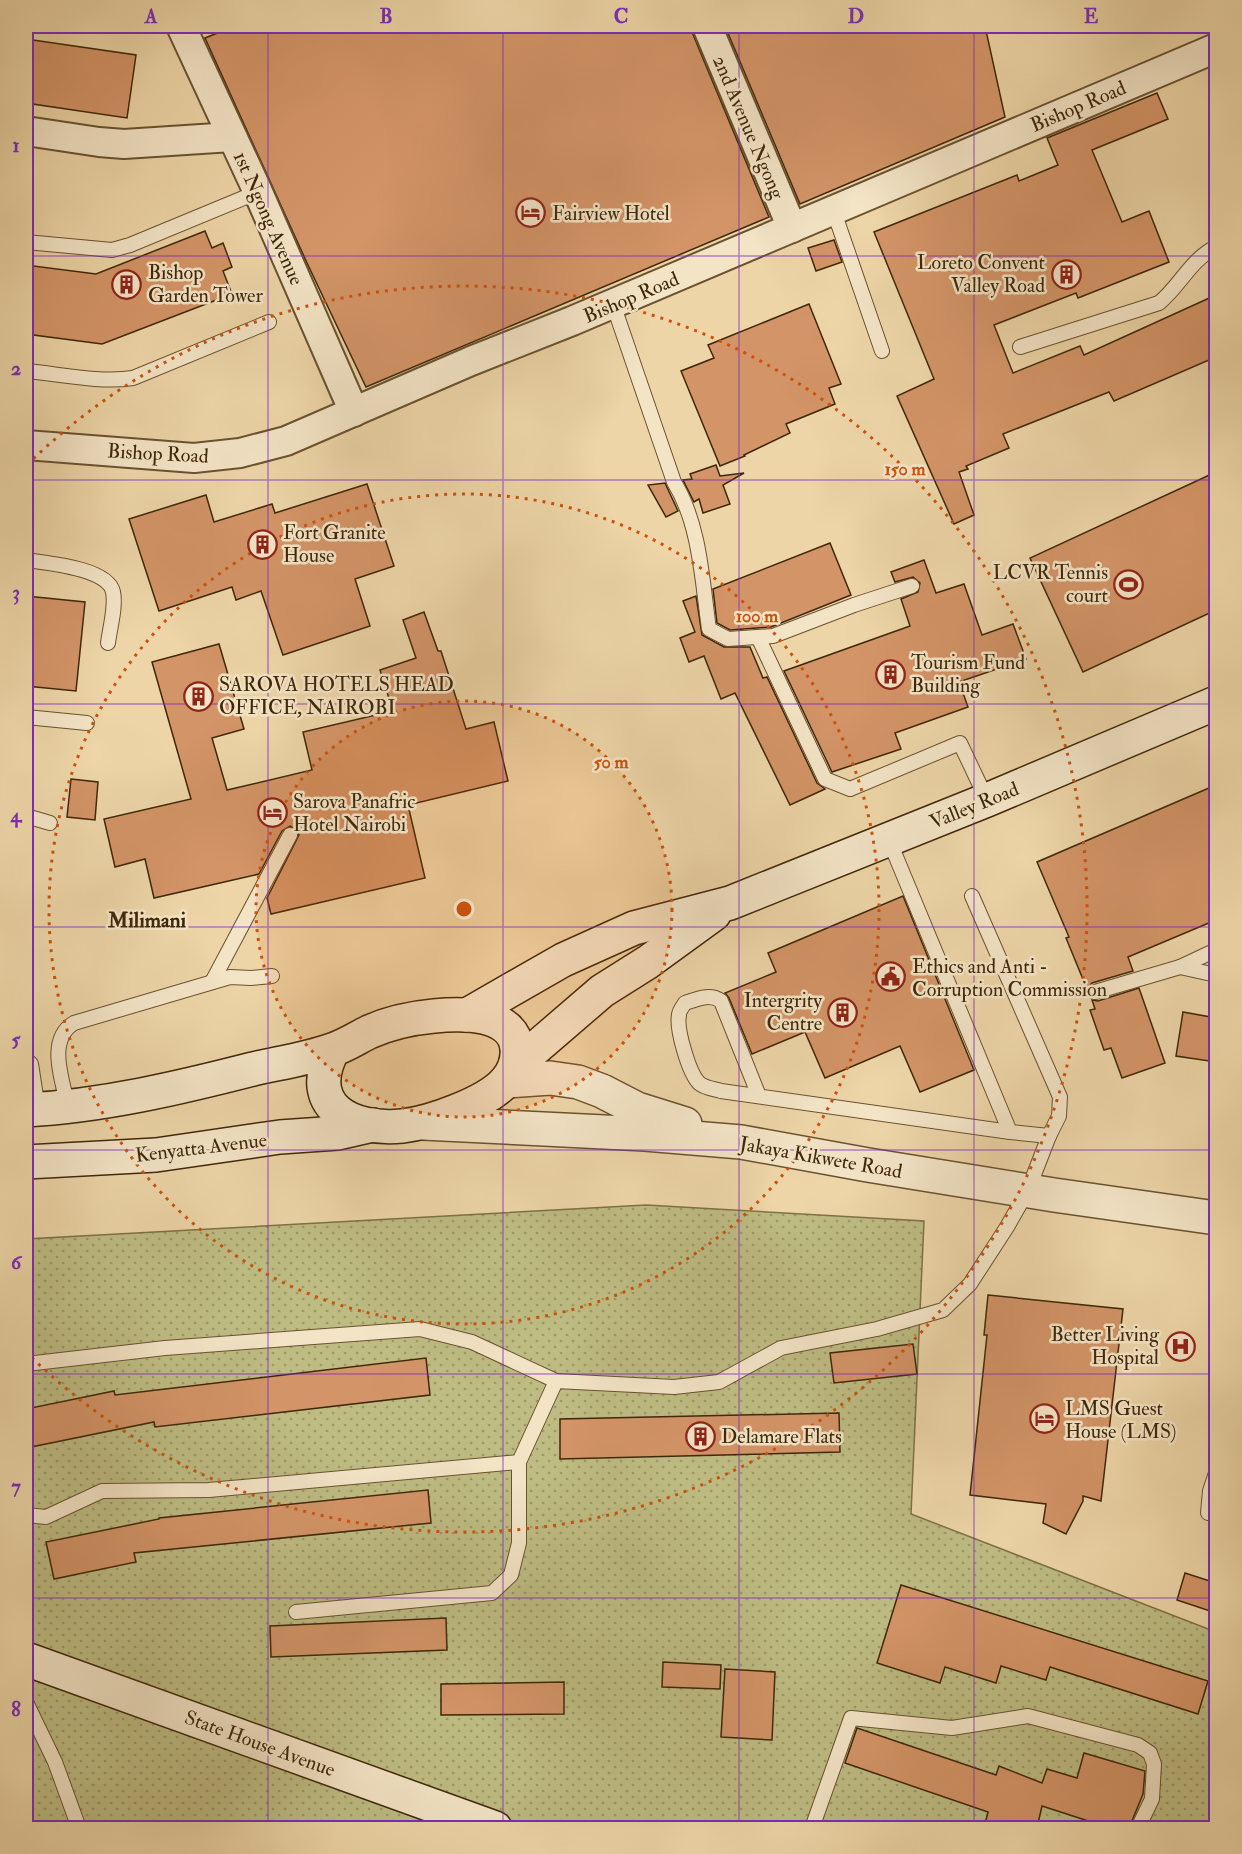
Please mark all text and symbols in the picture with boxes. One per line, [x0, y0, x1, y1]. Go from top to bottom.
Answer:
text: A [144, 4, 158, 29]
text: B [379, 4, 393, 29]
text: C [614, 4, 628, 29]
text: D [848, 4, 864, 29]
text: E [1084, 4, 1099, 29]
street label: 2nd Avenue Ngong [707, 52, 791, 204]
street label: Bishop Road [1027, 75, 1130, 139]
text: 1 [12, 133, 20, 158]
street label: 1st Ngong Avenue [228, 147, 309, 289]
hotel icon: Fairview Hotel [515, 197, 547, 229]
place label: Fairview Hotel [552, 201, 670, 226]
place label: Loreto Convent Valley Road [917, 250, 1046, 298]
building icon: Loreto Convent Valley Road [1050, 258, 1082, 290]
place label: Bishop Garden Tower [148, 260, 263, 308]
street label: Bishop Road [580, 266, 683, 330]
building icon: Bishop Garden Tower [111, 268, 143, 300]
text: 2 [11, 356, 21, 381]
street label: Bishop Road [107, 438, 209, 470]
text: 150 m [884, 458, 927, 481]
place label: Fort Granite House [283, 520, 386, 568]
building icon: Fort Granite House [246, 528, 278, 560]
place label: LCVR Tennis court [993, 560, 1109, 608]
sports icon: LCVR Tennis court [1113, 568, 1145, 600]
text: 3 [12, 580, 20, 605]
text: 100 m [736, 605, 779, 628]
place label: Tourism Fund Building [911, 650, 1025, 698]
building icon: Tourism Fund Building [874, 658, 906, 690]
place label: SAROVA HOTELS HEAD OFFICE, NAIROBI [219, 672, 454, 720]
building icon: SAROVA HOTELS HEAD OFFICE, NAIROBI [182, 680, 214, 712]
text: 50 m [594, 751, 629, 774]
street label: Valley Road [926, 776, 1023, 835]
place label: Sarova Panafric Hotel Nairobi [293, 789, 415, 837]
hotel icon: Sarova Panafric Hotel Nairobi [256, 796, 288, 828]
text: 4 [10, 803, 23, 828]
centre of rings [454, 899, 474, 919]
district label: Milimani [107, 907, 187, 934]
place label: Ethics and Anti - Corruption Commission [912, 954, 1107, 1003]
public building icon: Ethics and Anti - Corruption Commission [875, 961, 907, 993]
place label: Intergrity Centre [744, 988, 823, 1036]
building icon: Intergrity Centre [827, 996, 859, 1028]
text: 5 [12, 1027, 22, 1052]
street label: Kenyatta Avenue [134, 1127, 268, 1168]
street label: Jakaya Kikwete Road [737, 1131, 904, 1184]
text: 6 [11, 1250, 23, 1275]
place label: Better Living Hospital [1051, 1322, 1160, 1371]
hospital icon: Better Living Hospital [1164, 1330, 1196, 1362]
place label: LMS Guest House (LMS) [1065, 1396, 1176, 1444]
hotel icon: LMS Guest House (LMS) [1028, 1403, 1060, 1435]
building icon: Delamare Flats [684, 1420, 716, 1452]
place label: Delamare Flats [721, 1424, 842, 1449]
text: 7 [11, 1474, 21, 1499]
text: 8 [11, 1697, 21, 1722]
street label: State House Avenue [181, 1705, 338, 1782]

